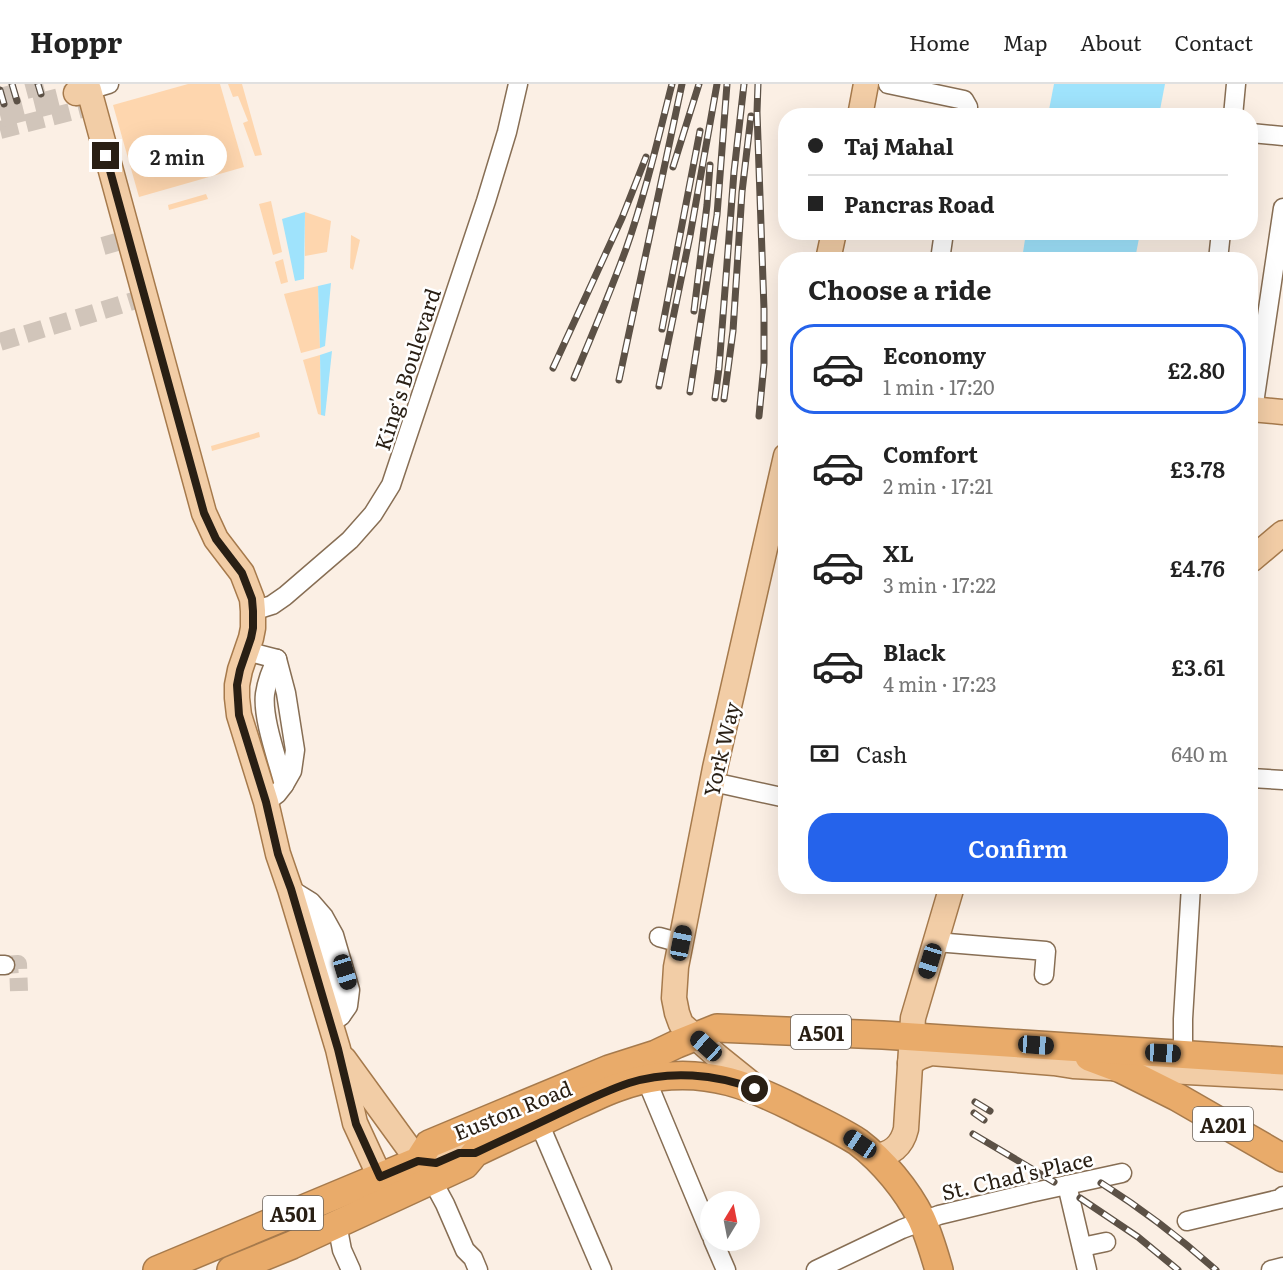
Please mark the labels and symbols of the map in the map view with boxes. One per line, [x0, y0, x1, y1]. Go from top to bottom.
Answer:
callout: 2 min [127, 135, 226, 177]
route end [92, 142, 119, 169]
street label: King's Boulevard [365, 284, 447, 454]
street label: York Way [694, 698, 746, 800]
car [669, 924, 693, 962]
car [916, 941, 944, 981]
car [331, 952, 359, 992]
road number: A501 [791, 1015, 851, 1049]
car [687, 1027, 725, 1065]
car [1017, 1035, 1055, 1055]
car [1145, 1043, 1181, 1063]
street label: Euston Road [448, 1071, 576, 1147]
route start [741, 1075, 768, 1102]
road number: A201 [1193, 1107, 1253, 1141]
car [840, 1126, 880, 1162]
street label: St. Chad's Place [938, 1141, 1096, 1206]
north arrow [700, 1191, 760, 1251]
road number: A501 [263, 1196, 323, 1230]

